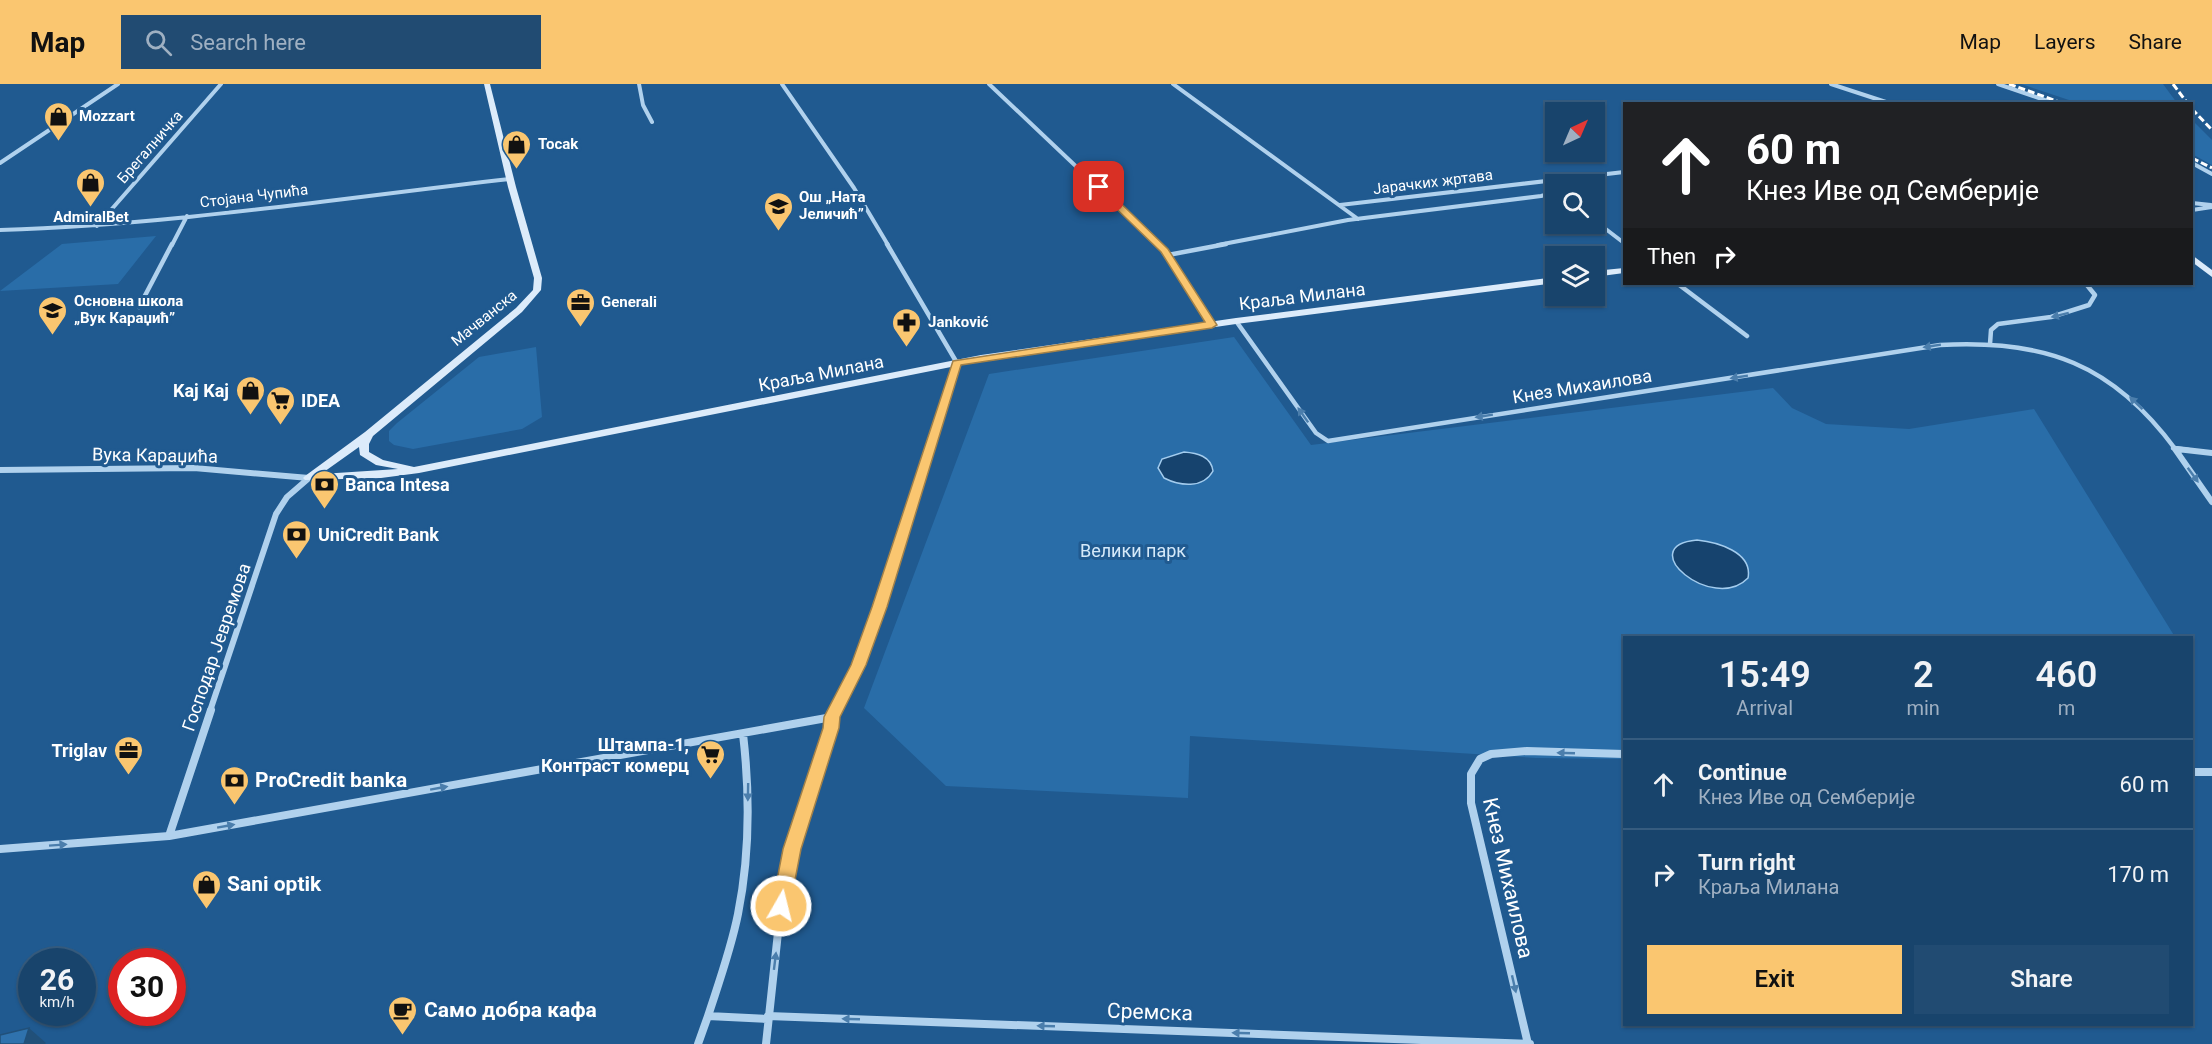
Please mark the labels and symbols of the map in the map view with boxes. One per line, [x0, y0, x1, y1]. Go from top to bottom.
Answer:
shop icon: Mozzart [42, 100, 74, 142]
north arrow [1545, 102, 1605, 162]
place label: Mozzart [79, 107, 135, 125]
street label: Брегалничка [113, 107, 187, 187]
shop icon: Tocak [501, 128, 533, 170]
place label: Tocak [538, 135, 579, 153]
pin [1073, 161, 1124, 212]
shop icon: AdmiralBet [75, 166, 107, 208]
street label: Јарачких жртава [1372, 166, 1494, 198]
street label: Стојана Чупића [199, 180, 309, 212]
place label: Ош „Ната Јеличић” [799, 188, 866, 223]
school or university icon: Ош „Ната Јеличић” [762, 190, 794, 232]
place label: AdmiralBet [53, 208, 129, 226]
street label: Краља Милана [1238, 278, 1366, 314]
street label: Мачванска [448, 286, 520, 350]
office icon: Generali [564, 286, 596, 328]
place label: Основна школа „Вук Караџић” [74, 292, 183, 327]
place label: Generali [601, 293, 657, 311]
school or university icon: Основна школа „Вук Караџић” [37, 294, 69, 336]
pharmacy icon: Janković [891, 306, 923, 348]
one-way arrow [2051, 310, 2069, 320]
place label: Janković [928, 313, 989, 331]
one-way arrow [1922, 342, 1941, 351]
street label: Краља Милана [757, 351, 885, 395]
street label: Кнез Михаилова [1511, 365, 1653, 407]
one-way arrow [1730, 372, 1749, 381]
shop icon: Kaj Kaj [234, 374, 266, 416]
place label: Kaj Kaj [173, 380, 229, 401]
supermarket icon: IDEA [264, 384, 296, 426]
place label: IDEA [301, 390, 341, 411]
one-way arrow [2129, 397, 2143, 411]
one-way arrow [1297, 407, 1309, 423]
one-way arrow [1475, 412, 1494, 421]
street label: Вука Караџића [92, 443, 218, 467]
one-way arrow [2187, 467, 2199, 483]
bank icon: Banca Intesa [308, 468, 340, 510]
place label: Banca Intesa [345, 474, 450, 495]
bank icon: UniCredit Bank [281, 518, 313, 560]
place label: UniCredit Bank [318, 524, 439, 545]
park label: Велики парк [1080, 540, 1186, 561]
street label: Господар Јевремова [177, 560, 255, 734]
office icon: Triglav [112, 734, 144, 776]
place label: Штампа-1, Контраст комерц [541, 734, 689, 776]
supermarket icon: Штампа-1, Контраст комерц [694, 738, 726, 780]
place label: Triglav [51, 740, 107, 761]
one-way arrow [1557, 748, 1576, 757]
bank icon: ProCredit banka [218, 764, 250, 806]
place label: ProCredit banka [255, 768, 407, 792]
one-way arrow [430, 783, 449, 792]
one-way arrow [743, 783, 753, 802]
street label: Кнез Михаилова [1478, 795, 1538, 961]
one-way arrow [217, 821, 236, 830]
one-way arrow [49, 840, 68, 849]
shop icon: Sani optik [190, 868, 222, 910]
place label: Sani optik [227, 872, 322, 896]
position arrow [749, 874, 813, 938]
speed limit sign: 30 [108, 948, 186, 1026]
one-way arrow [770, 951, 780, 970]
one-way arrow [1509, 975, 1519, 994]
cafe icon: Само добра кафа [387, 994, 419, 1036]
place label: Само добра кафа [424, 998, 597, 1022]
street label: Сремска [1107, 999, 1193, 1025]
one-way arrow [842, 1014, 861, 1023]
one-way arrow [1037, 1021, 1056, 1030]
one-way arrow [1231, 1028, 1250, 1038]

